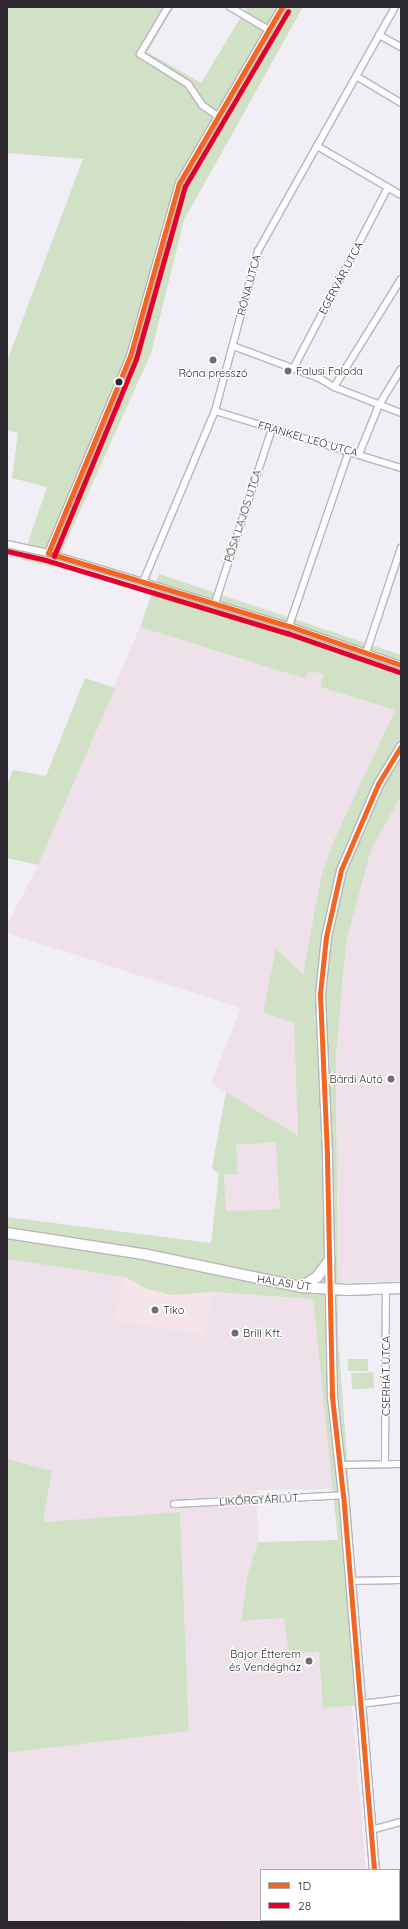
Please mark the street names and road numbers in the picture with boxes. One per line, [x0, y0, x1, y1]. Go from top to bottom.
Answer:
street label: EGERVÁR UTCA [316, 239, 366, 317]
street label: RÓNA UTCA [235, 253, 263, 317]
street label: FRANKEL LEÓ UTCA [257, 418, 359, 460]
street label: PÓSA LAJOS UTCA [222, 468, 264, 564]
street label: HALASI ÚT [256, 1272, 312, 1294]
street label: CSERHÁT UTCA [379, 1336, 393, 1416]
street label: LIKŐRGYÁRI ÚT [219, 1491, 299, 1509]

